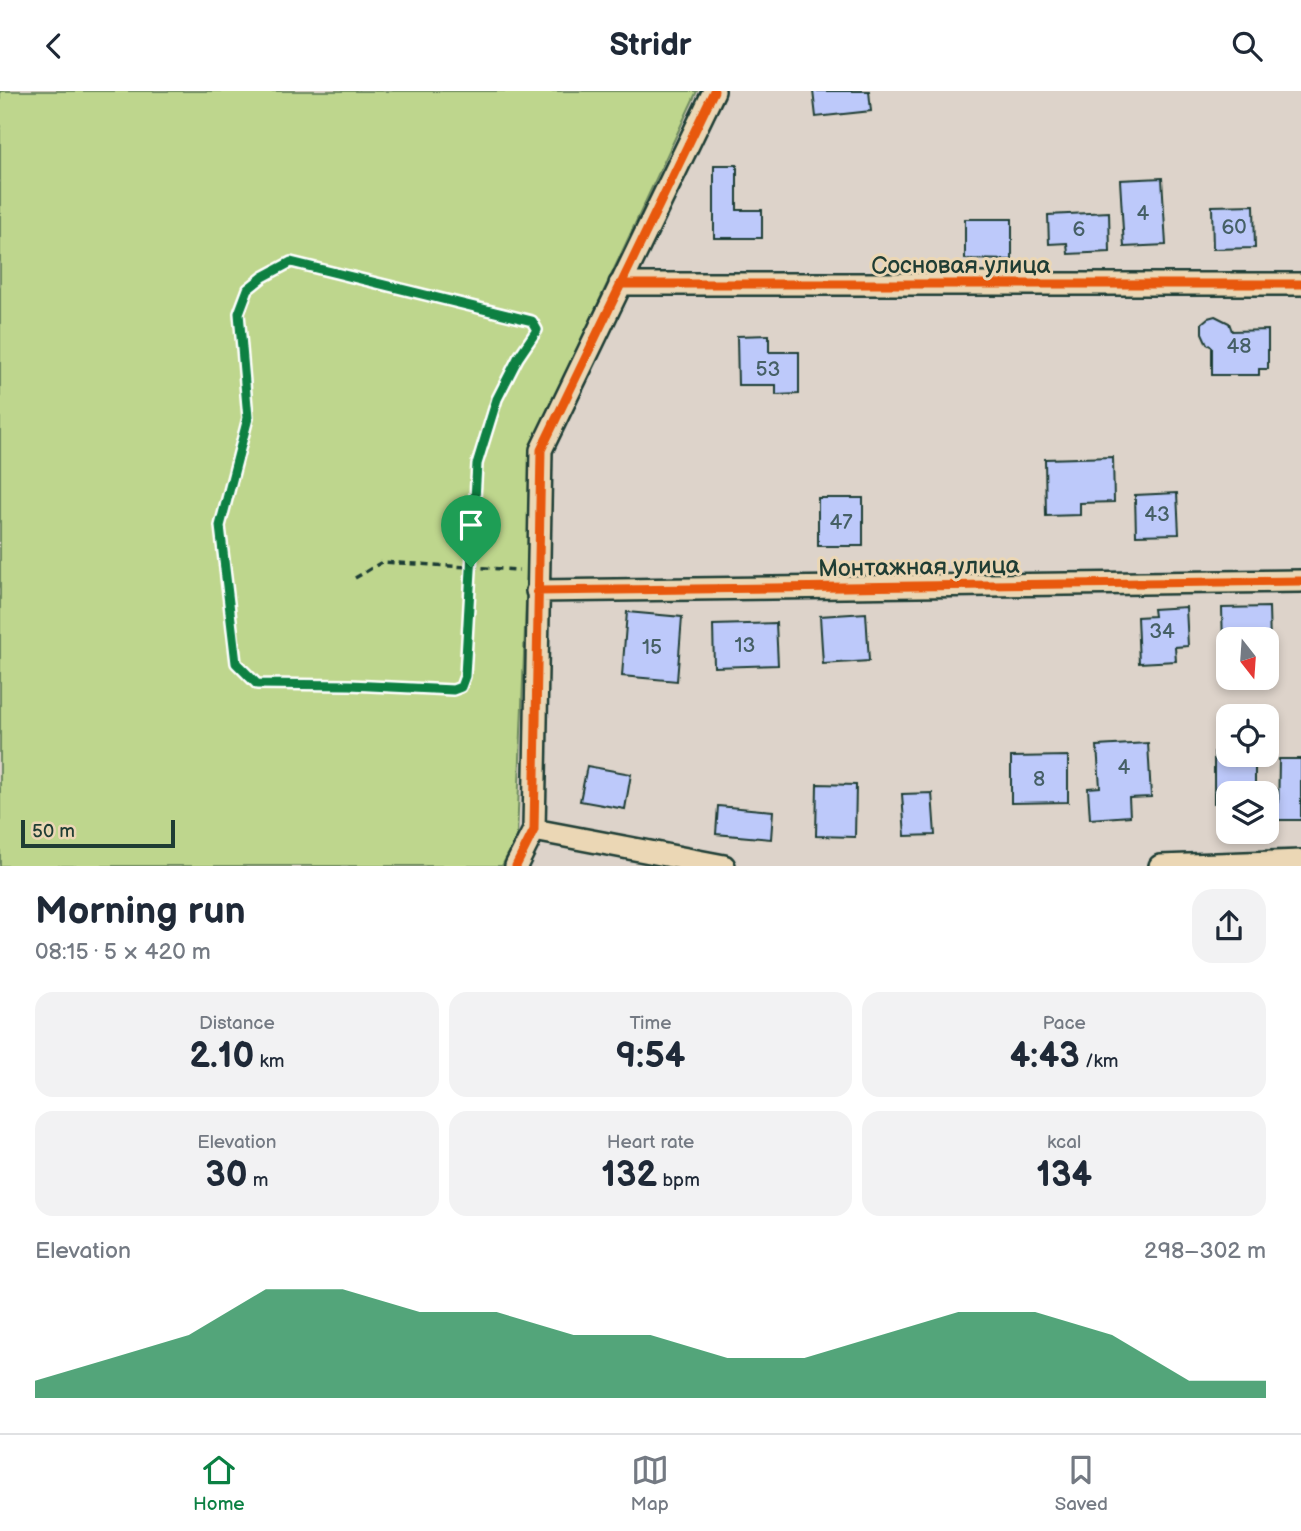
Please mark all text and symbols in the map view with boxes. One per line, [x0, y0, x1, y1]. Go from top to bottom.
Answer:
text: Stridr [609, 26, 692, 65]
icon: back [35, 27, 73, 65]
icon: search [1228, 27, 1266, 65]
house number: 4 [1137, 201, 1150, 226]
house number: 60 [1221, 215, 1247, 240]
house number: 6 [1073, 217, 1086, 242]
street label: Сосновая улица [871, 251, 1051, 280]
house number: 48 [1226, 334, 1252, 359]
house number: 53 [756, 357, 780, 382]
pin [441, 495, 501, 567]
house number: 43 [1144, 502, 1170, 527]
icon: arrive [452, 506, 490, 544]
house number: 47 [829, 510, 853, 535]
street label: Монтажная улица [818, 551, 1020, 583]
house number: 34 [1149, 619, 1175, 644]
north arrow [1216, 627, 1279, 689]
map controls [1216, 627, 1279, 844]
house number: 13 [734, 633, 756, 658]
house number: 15 [642, 635, 662, 660]
button: locate [1216, 704, 1279, 767]
house number: 4 [1118, 755, 1131, 780]
house number: 8 [1033, 767, 1045, 792]
button: layers [1216, 781, 1279, 844]
scale bar [21, 817, 175, 849]
text: 50 m [32, 820, 75, 843]
text: Morning run [35, 889, 246, 934]
button: share [1192, 889, 1266, 963]
text: 08:15 · 5 × 420 m [35, 938, 211, 966]
text: Distance [199, 1012, 275, 1035]
text: Time [629, 1012, 672, 1035]
text: Pace [1042, 1012, 1086, 1035]
text: 2.10 [189, 1035, 254, 1078]
text: 9:54 [616, 1035, 685, 1078]
text: 4:43 [1010, 1035, 1080, 1078]
text: km [254, 1050, 285, 1073]
text: /km [1080, 1050, 1119, 1073]
text: Elevation [197, 1131, 276, 1154]
text: Heart rate [607, 1131, 694, 1154]
text: kcal [1047, 1131, 1081, 1154]
text: 30 [205, 1154, 248, 1197]
text: 132 [601, 1154, 657, 1197]
text: 134 [1036, 1154, 1092, 1197]
text: m [248, 1169, 268, 1192]
text: bpm [657, 1169, 700, 1192]
text: Elevation [35, 1237, 131, 1265]
text: 298–302 m [1144, 1237, 1266, 1265]
tab: Home [193, 1451, 245, 1516]
tab: Map [631, 1451, 669, 1516]
tab: Saved [1055, 1451, 1108, 1516]

